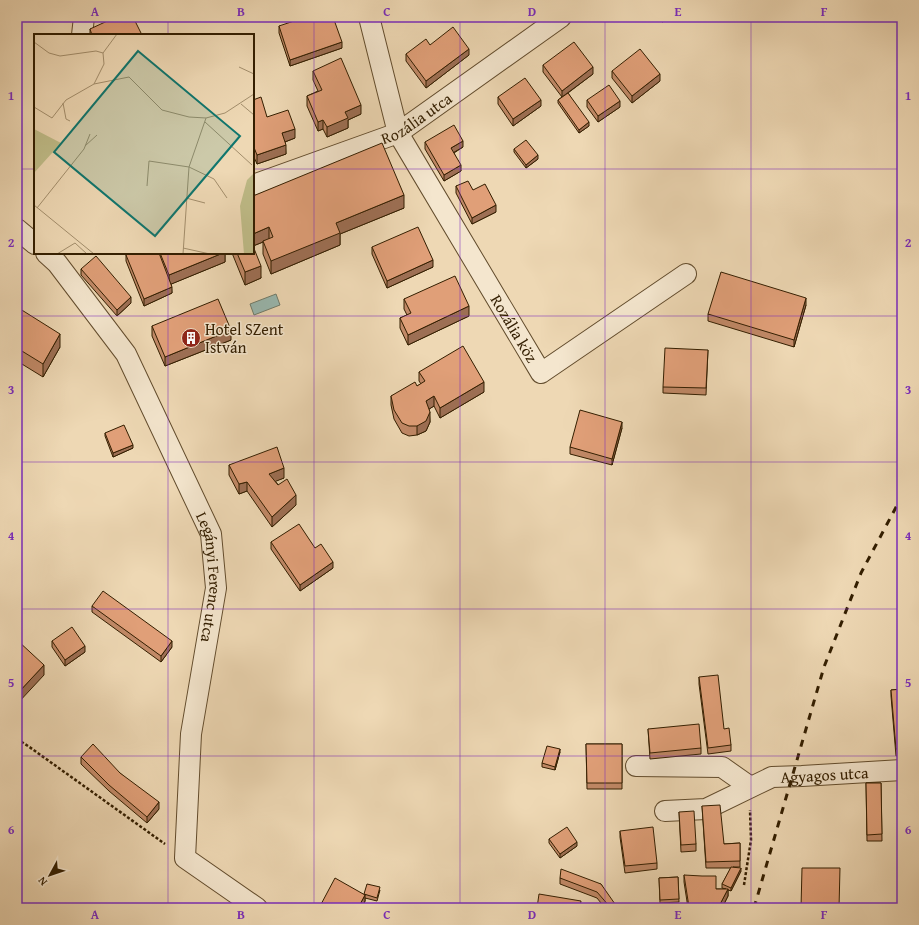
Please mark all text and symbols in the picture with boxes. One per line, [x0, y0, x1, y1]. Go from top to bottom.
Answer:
text: A [91, 2, 100, 21]
text: B [237, 2, 245, 21]
text: C [383, 2, 391, 21]
text: D [528, 2, 536, 21]
text: E [675, 2, 682, 21]
text: F [821, 2, 828, 21]
inset map [34, 34, 254, 254]
text: 1 [8, 86, 14, 105]
street label: Rozália utca [377, 86, 457, 150]
text: 1 [905, 86, 911, 105]
text: 2 [8, 233, 15, 252]
text: 2 [905, 233, 912, 252]
street label: Rozália köz [485, 290, 544, 367]
place label: Hotel SZent István [205, 317, 284, 359]
building icon: Hotel SZent István [180, 327, 202, 349]
text: 3 [8, 380, 14, 399]
text: 3 [905, 380, 911, 399]
street label: Legányi Ferenc utca [190, 508, 228, 645]
text: 4 [8, 526, 15, 545]
text: 4 [905, 526, 912, 545]
text: 5 [8, 673, 15, 692]
text: 5 [905, 673, 912, 692]
street label: Agyagos utca [780, 760, 870, 789]
text: 6 [8, 820, 15, 839]
text: 6 [905, 820, 912, 839]
north arrow [30, 855, 70, 895]
text: N [33, 873, 51, 889]
text: A [91, 905, 100, 924]
text: B [237, 905, 245, 924]
text: C [383, 905, 391, 924]
text: D [528, 905, 536, 924]
text: E [675, 905, 682, 924]
text: F [821, 905, 828, 924]

